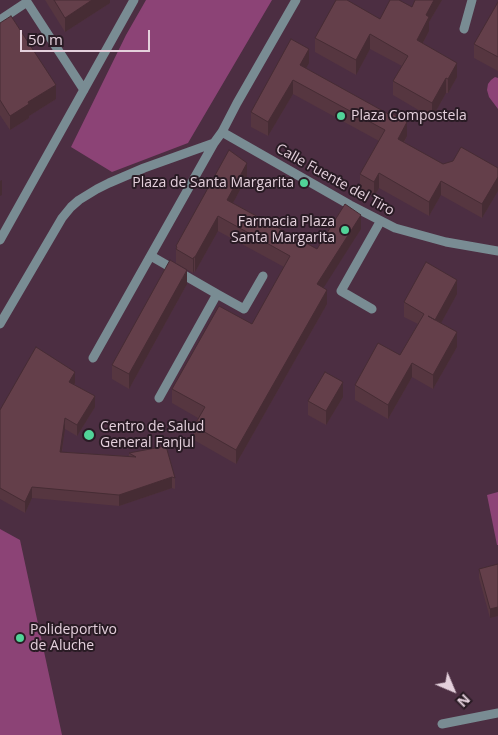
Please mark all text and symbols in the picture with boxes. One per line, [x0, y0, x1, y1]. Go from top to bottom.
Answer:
scale bar [22, 20, 152, 52]
text: 50 m [28, 29, 63, 49]
place label: Plaza Compostela [351, 108, 467, 124]
marker: Plaza Compostela [335, 110, 347, 122]
street label: Calle Fuente del Tiro [273, 140, 397, 220]
place label: Plaza de Santa Margarita [132, 175, 294, 191]
marker: Plaza de Santa Margarita [298, 177, 310, 189]
place label: Farmacia Plaza Santa Margarita [231, 214, 335, 246]
marker: Farmacia Plaza Santa Margarita [339, 224, 351, 236]
place label: Centro de Salud General Fanjul [100, 419, 204, 452]
marker: Centro de Salud General Fanjul [82, 428, 96, 442]
place label: Polideportivo de Aluche [30, 622, 117, 654]
marker: Polideportivo de Aluche [14, 632, 26, 644]
north arrow [428, 665, 478, 715]
text: N [453, 690, 475, 712]

